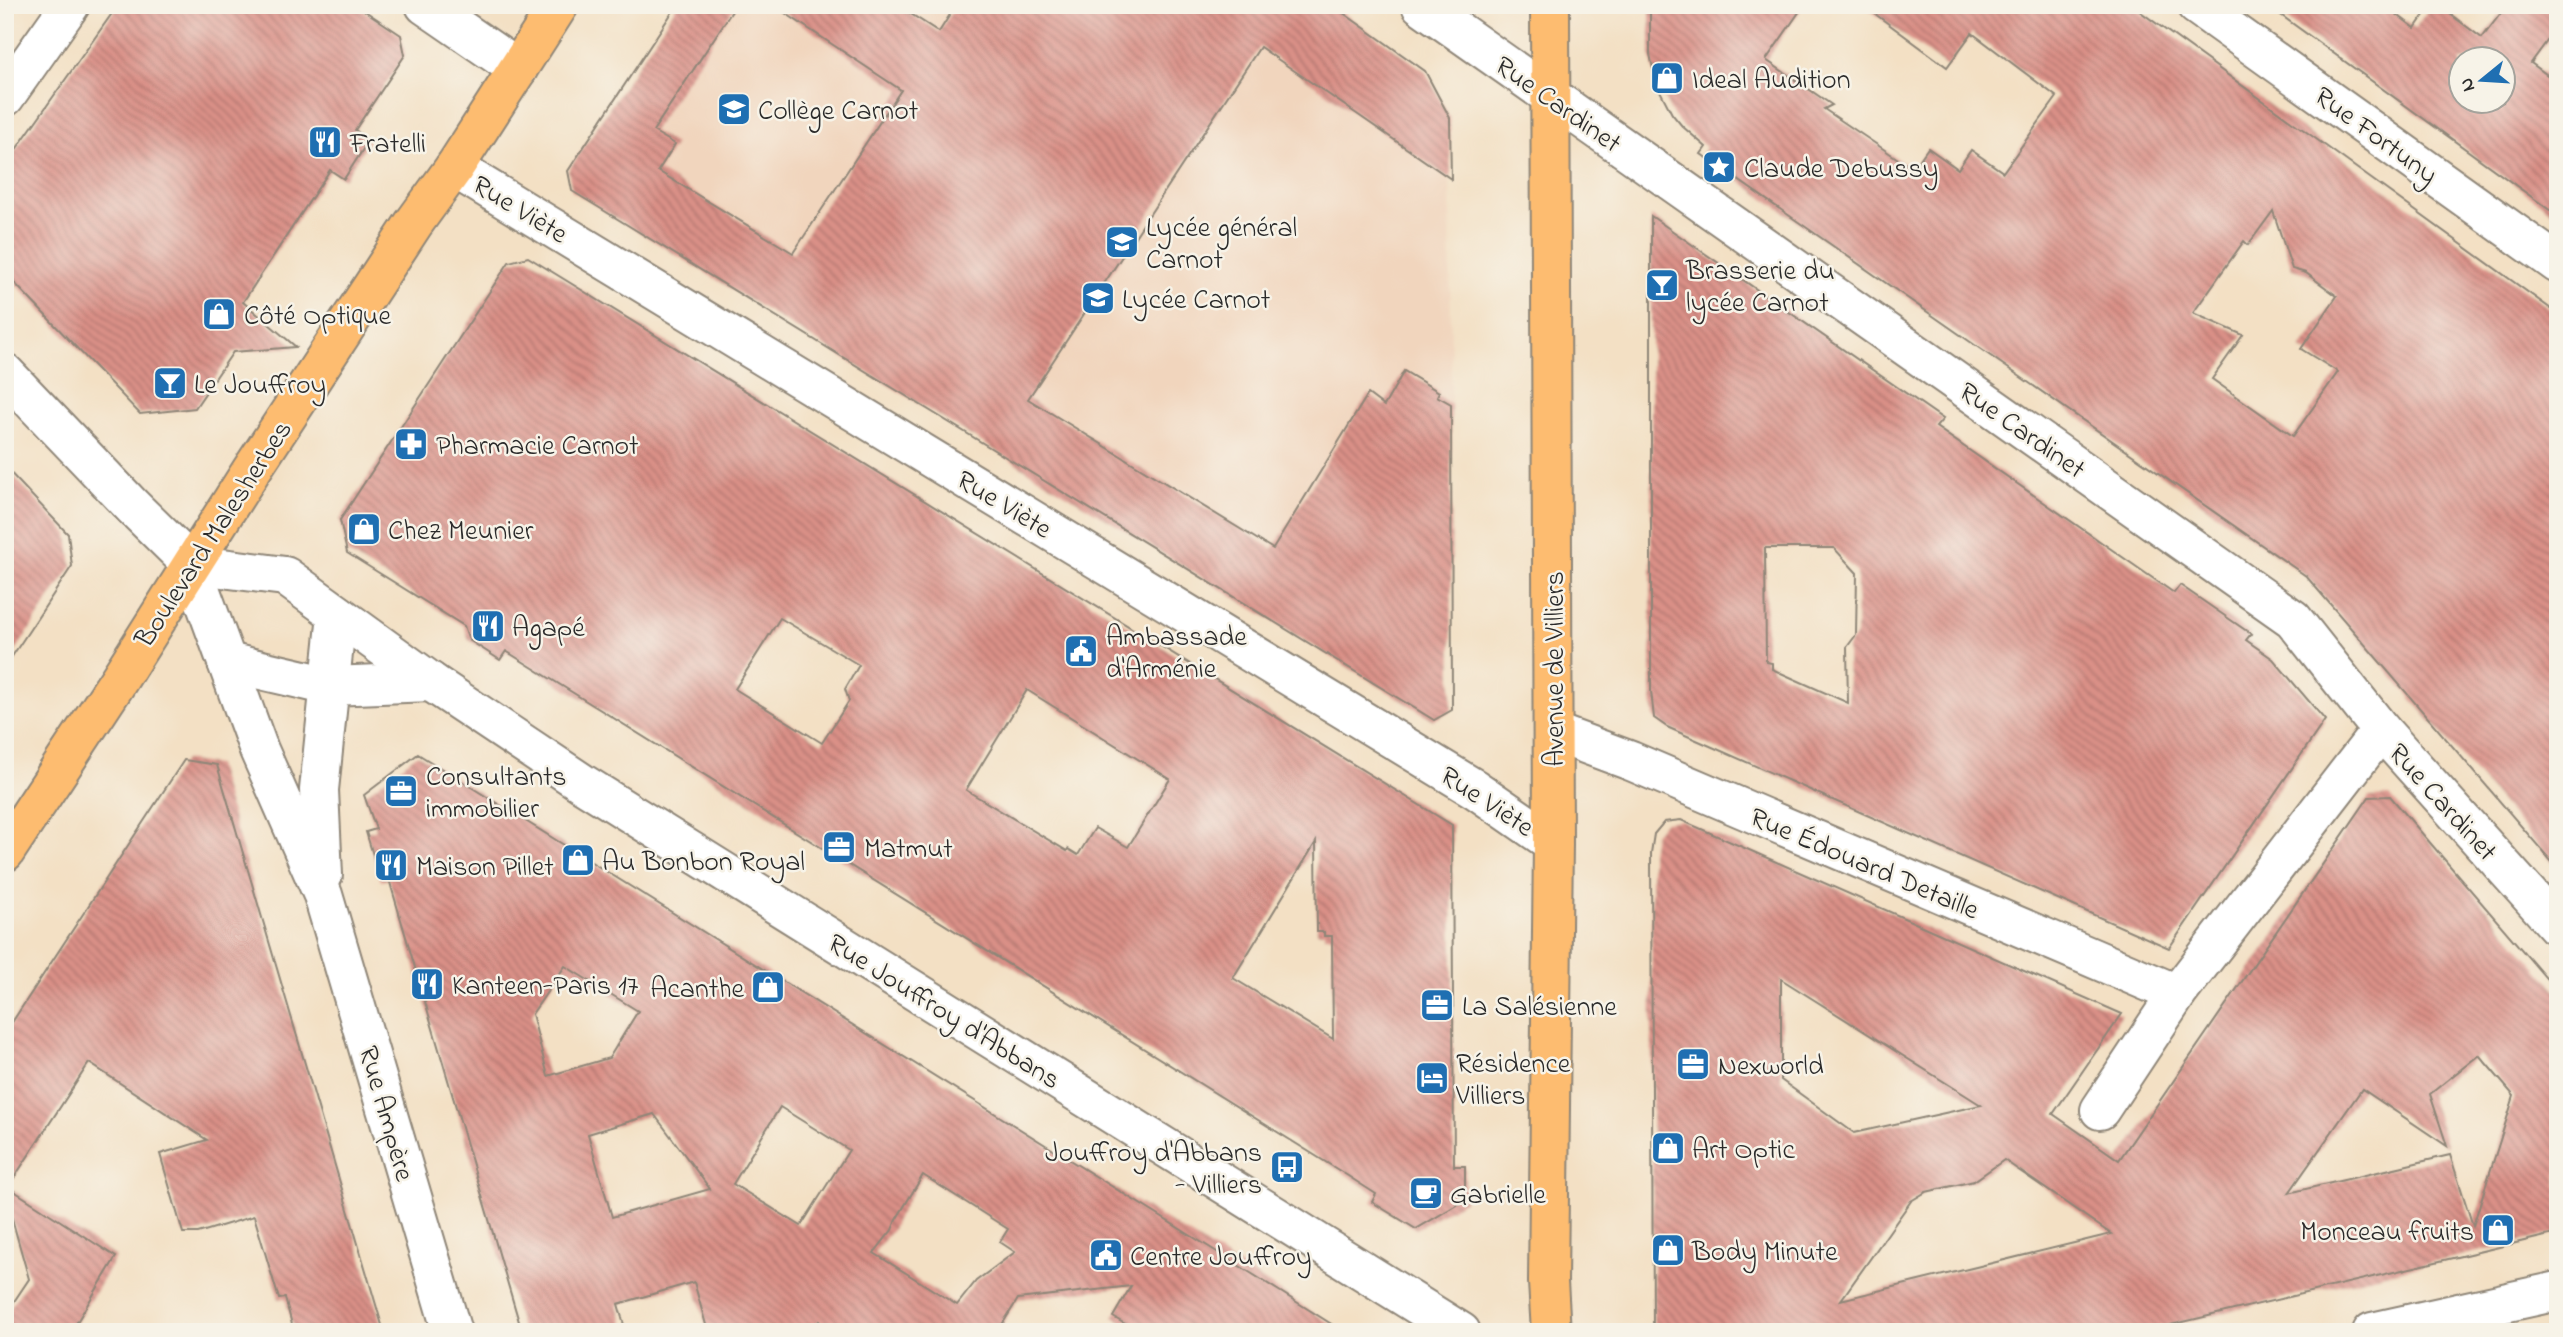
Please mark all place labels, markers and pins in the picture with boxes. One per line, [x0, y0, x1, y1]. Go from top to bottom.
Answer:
shop icon: Ideal Audition [1648, 59, 1686, 97]
place label: Ideal Audition [1692, 61, 1850, 102]
school or university icon: Collège Carnot [715, 90, 753, 128]
place label: Collège Carnot [758, 92, 918, 133]
restaurant icon: Fratelli [306, 123, 344, 161]
place label: Fratelli [349, 125, 426, 166]
place icon: Claude Debussy [1700, 148, 1738, 186]
place label: Claude Debussy [1744, 150, 1938, 191]
place label: Lycée général Carnot [1146, 209, 1297, 282]
school or university icon: Lycée général Carnot [1103, 223, 1141, 261]
place label: Brasserie du lycée Carnot [1685, 252, 1835, 325]
bar icon: Brasserie du lycée Carnot [1643, 266, 1681, 304]
school or university icon: Lycée Carnot [1079, 279, 1117, 317]
place label: Lycée Carnot [1122, 281, 1270, 322]
shop icon: Côté Optique [200, 295, 238, 333]
place label: Côté Optique [244, 297, 392, 338]
bar icon: Le Jouffroy [151, 364, 189, 402]
place label: Le Jouffroy [194, 366, 326, 407]
pharmacy icon: Pharmacie Carnot [392, 425, 430, 463]
place label: Pharmacie Carnot [436, 427, 638, 468]
shop icon: Chez Meunier [345, 510, 383, 548]
place label: Chez Meunier [388, 512, 534, 553]
restaurant icon: Agapé [469, 607, 507, 645]
place label: Agapé [512, 609, 585, 650]
place label: Ambassade d'Arménie [1106, 618, 1247, 691]
public building icon: Ambassade d'Arménie [1062, 632, 1100, 670]
place label: Consultants immobilier [426, 758, 567, 831]
office icon: Consultants immobilier [382, 772, 420, 810]
office icon: Matmut [820, 828, 858, 866]
place label: Matmut [864, 830, 953, 871]
shop icon: Au Bonbon Royal [559, 841, 597, 879]
place label: Au Bonbon Royal [602, 843, 805, 884]
restaurant icon: Maison Pillet [372, 846, 410, 884]
place label: Maison Pillet [416, 848, 554, 889]
restaurant icon: Kanteen-Paris 17 [408, 965, 446, 1003]
place label: Kanteen-Paris 17 [452, 967, 639, 1008]
shop icon: Acanthe [749, 968, 787, 1006]
place label: Acanthe [650, 970, 744, 1011]
office icon: La Salésienne [1418, 986, 1456, 1024]
place label: La Salésienne [1462, 988, 1617, 1029]
place label: Résidence Villiers [1455, 1045, 1571, 1118]
office icon: Nexworld [1674, 1045, 1712, 1083]
place label: Nexworld [1718, 1047, 1824, 1088]
hotel icon: Résidence Villiers [1413, 1059, 1451, 1097]
shop icon: Art Optic [1649, 1129, 1687, 1167]
place label: Art Optic [1692, 1131, 1795, 1172]
place label: Jouffroy d'Abbans - Villiers [1045, 1134, 1262, 1207]
bus stop icon: Jouffroy d'Abbans - Villiers [1268, 1148, 1306, 1186]
cafe icon: Gabrielle [1407, 1174, 1445, 1212]
place label: Gabrielle [1450, 1176, 1546, 1217]
shop icon: Monceau fruits [2479, 1211, 2517, 1249]
place label: Monceau fruits [2300, 1213, 2474, 1254]
shop icon: Body Minute [1649, 1231, 1687, 1269]
place label: Body Minute [1691, 1233, 1838, 1274]
public building icon: Centre Jouffroy [1087, 1236, 1125, 1274]
place label: Centre Jouffroy [1130, 1238, 1312, 1279]

